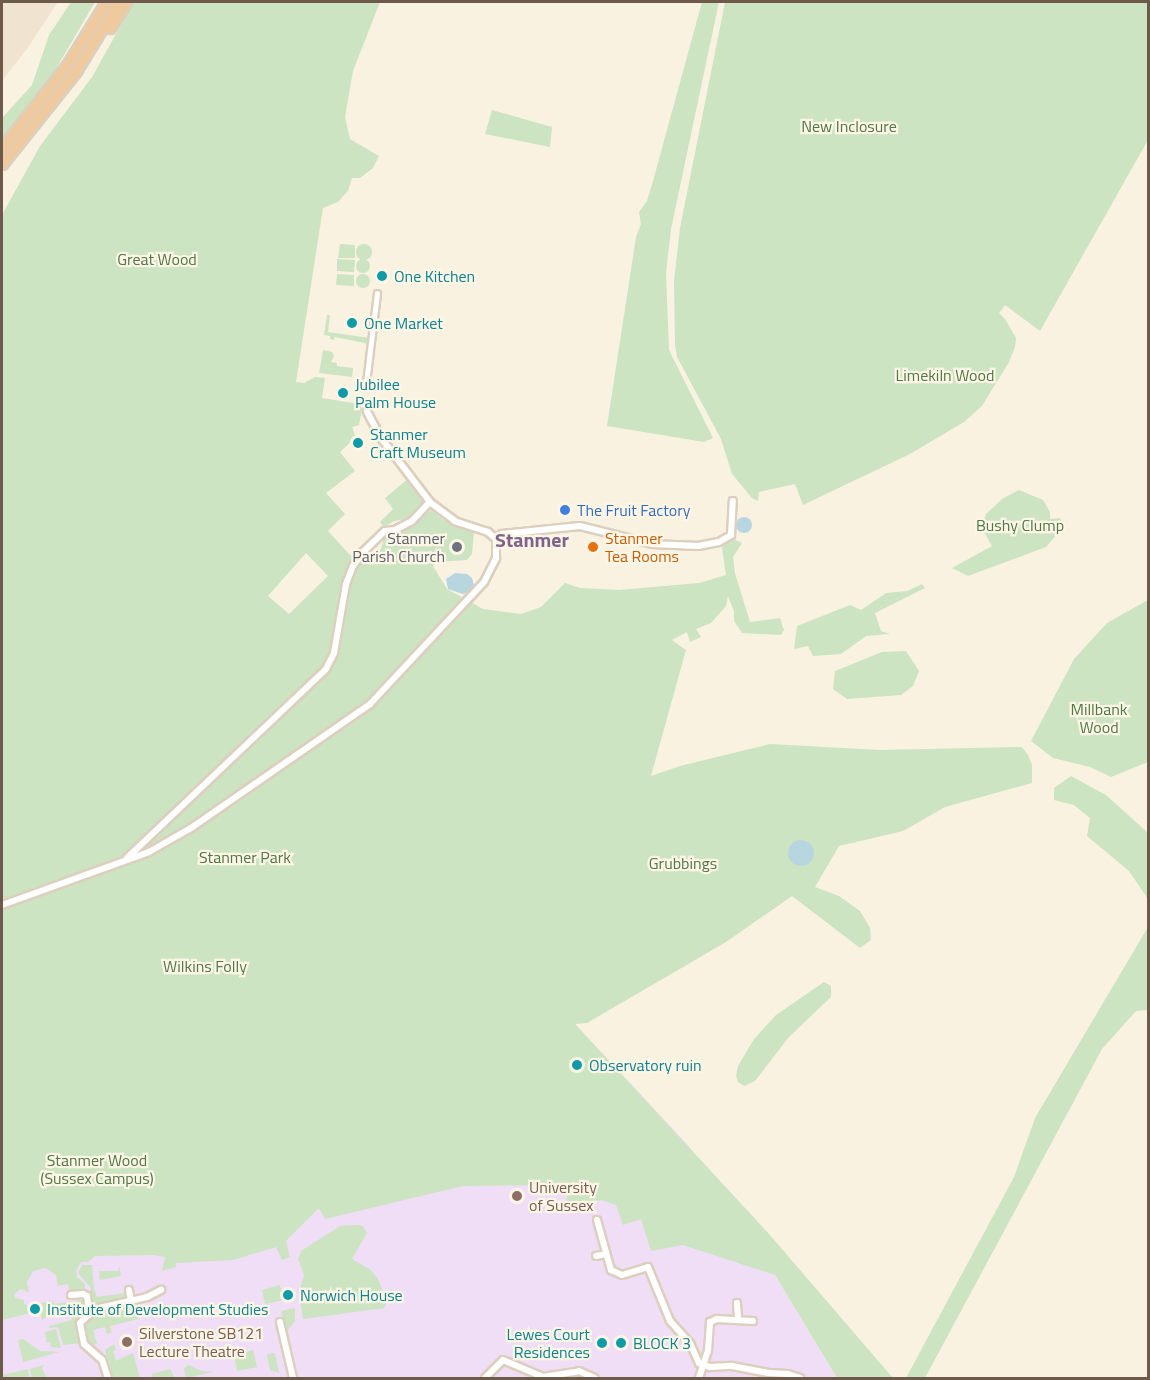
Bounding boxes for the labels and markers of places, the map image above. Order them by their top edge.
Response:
place label: One Kitchen [394,266,475,286]
marker: One Kitchen [375,269,389,283]
place label: One Market [364,313,443,333]
marker: One Market [345,316,359,330]
place label: Jubilee Palm House [355,374,436,412]
marker: Jubilee Palm House [336,386,350,400]
place label: Stanmer Craft Museum [370,424,466,462]
marker: Stanmer Craft Museum [351,436,365,450]
place label: The Fruit Factory [577,500,691,520]
marker: The Fruit Factory [558,503,572,517]
place label: Stanmer Parish Church [352,528,445,566]
place label: Stanmer Tea Rooms [605,528,679,566]
marker: Stanmer Parish Church [450,540,464,554]
marker: Stanmer Tea Rooms [586,540,600,554]
place label: Observatory ruin [589,1055,702,1075]
marker: Observatory ruin [570,1058,584,1072]
place label: University of Sussex [529,1177,597,1215]
marker: University of Sussex [510,1189,524,1203]
place label: Norwich House [300,1285,403,1305]
marker: Norwich House [281,1288,295,1302]
place label: Institute of Development Studies [47,1299,268,1319]
marker: Institute of Development Studies [28,1302,42,1316]
place label: Silverstone SB121 Lecture Theatre [139,1323,263,1361]
place label: Lewes Court Residences [507,1324,590,1362]
place label: BLOCK 3 [633,1333,691,1353]
marker: Silverstone SB121 Lecture Theatre [120,1335,134,1349]
marker: Lewes Court Residences [595,1336,609,1350]
marker: BLOCK 3 [614,1336,628,1350]

